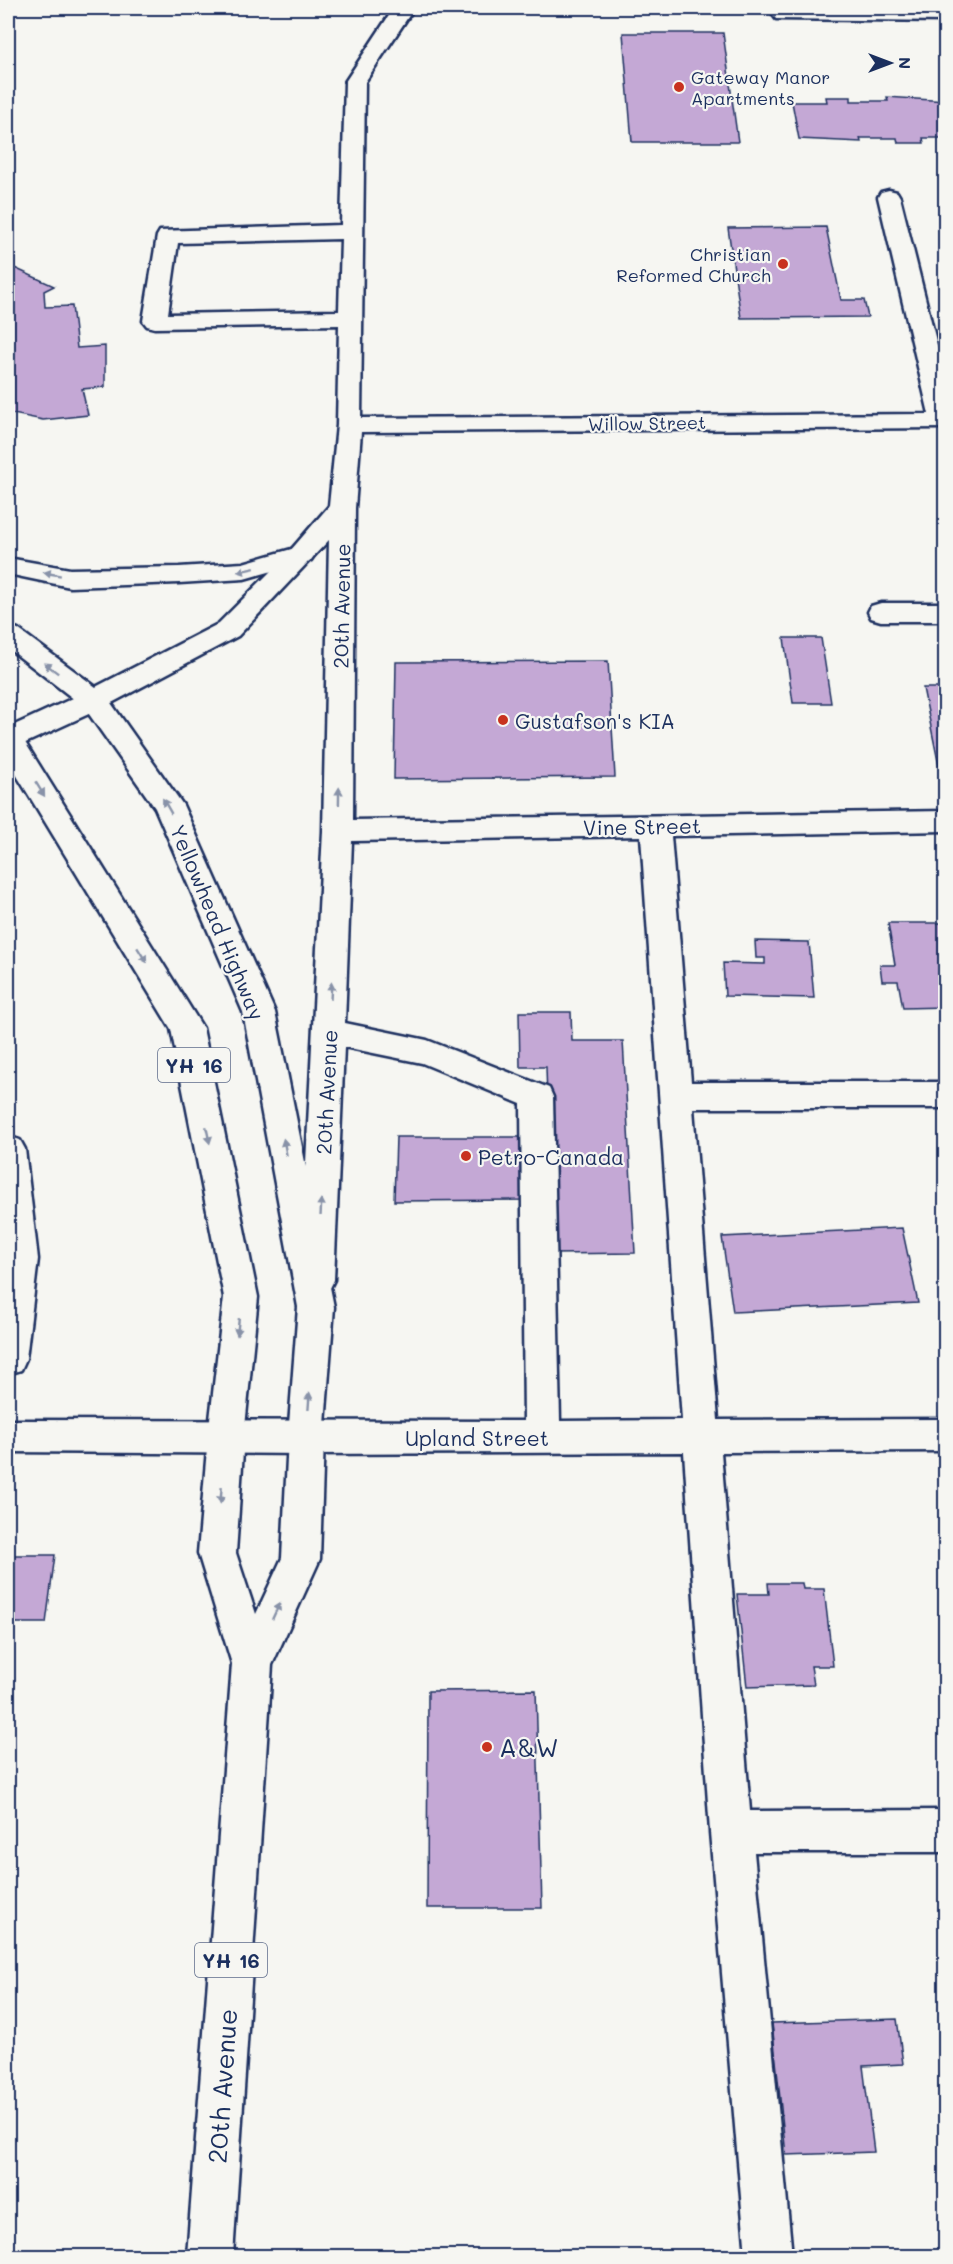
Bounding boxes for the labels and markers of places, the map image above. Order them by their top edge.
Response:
place label: Gateway Manor Apartments [691,65,830,110]
marker: Gateway Manor Apartments [672,80,686,94]
place label: Christian Reformed Church [616,242,771,287]
marker: Christian Reformed Church [776,257,790,271]
place label: Gustafson's KIA [515,707,675,734]
marker: Gustafson's KIA [496,713,510,727]
place label: Petro-Canada [478,1143,624,1170]
marker: Petro-Canada [459,1149,473,1163]
place label: A&W [499,1730,559,1764]
marker: A&W [480,1740,494,1754]

